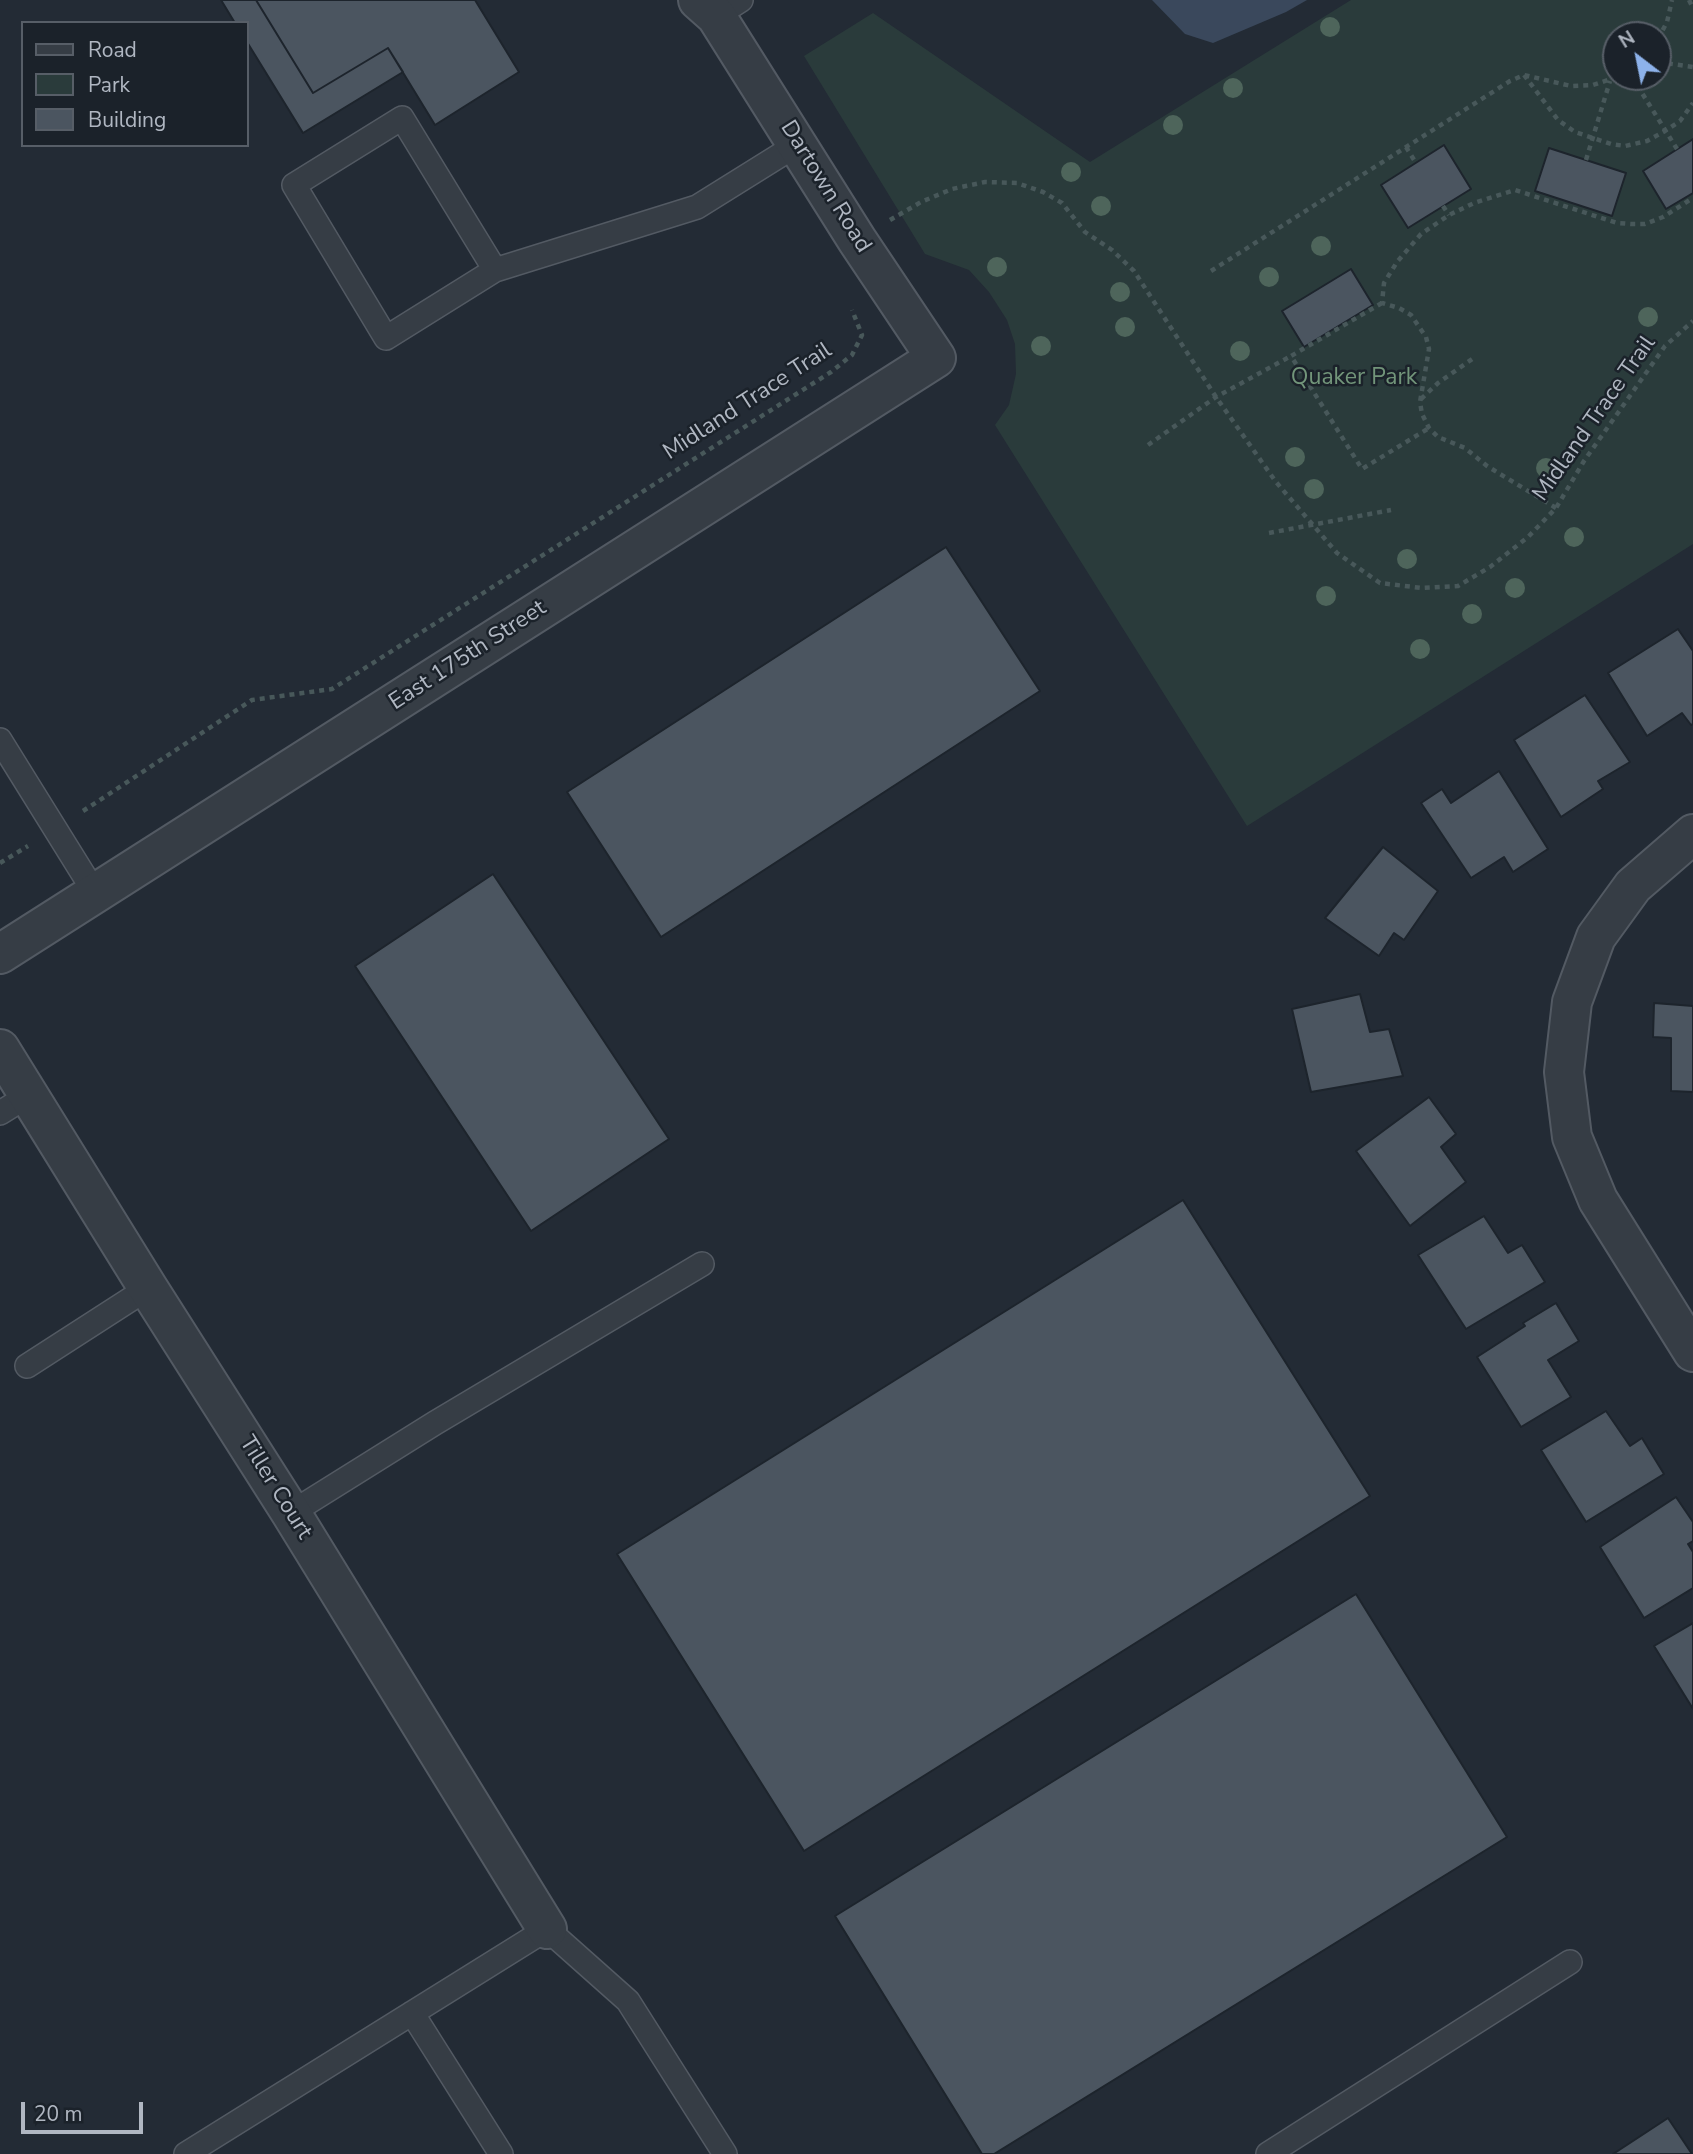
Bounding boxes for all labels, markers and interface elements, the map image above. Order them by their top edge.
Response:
legend [21,21,248,147]
north arrow [1602,21,1672,91]
text: N [1614,25,1640,55]
text: Road [88,36,137,64]
text: Park [88,71,130,99]
text: Building [88,106,166,134]
street label: Dartown Road [773,116,877,258]
street label: Midland Trace Trail [1528,331,1662,507]
street label: Midland Trace Trail [659,337,837,467]
park label: Quaker Park [1291,364,1417,392]
street label: East 175th Street [384,595,552,717]
street label: Tiller Court [232,1431,318,1545]
scale bar [24,2088,147,2132]
text: 20 m [34,2100,83,2128]

